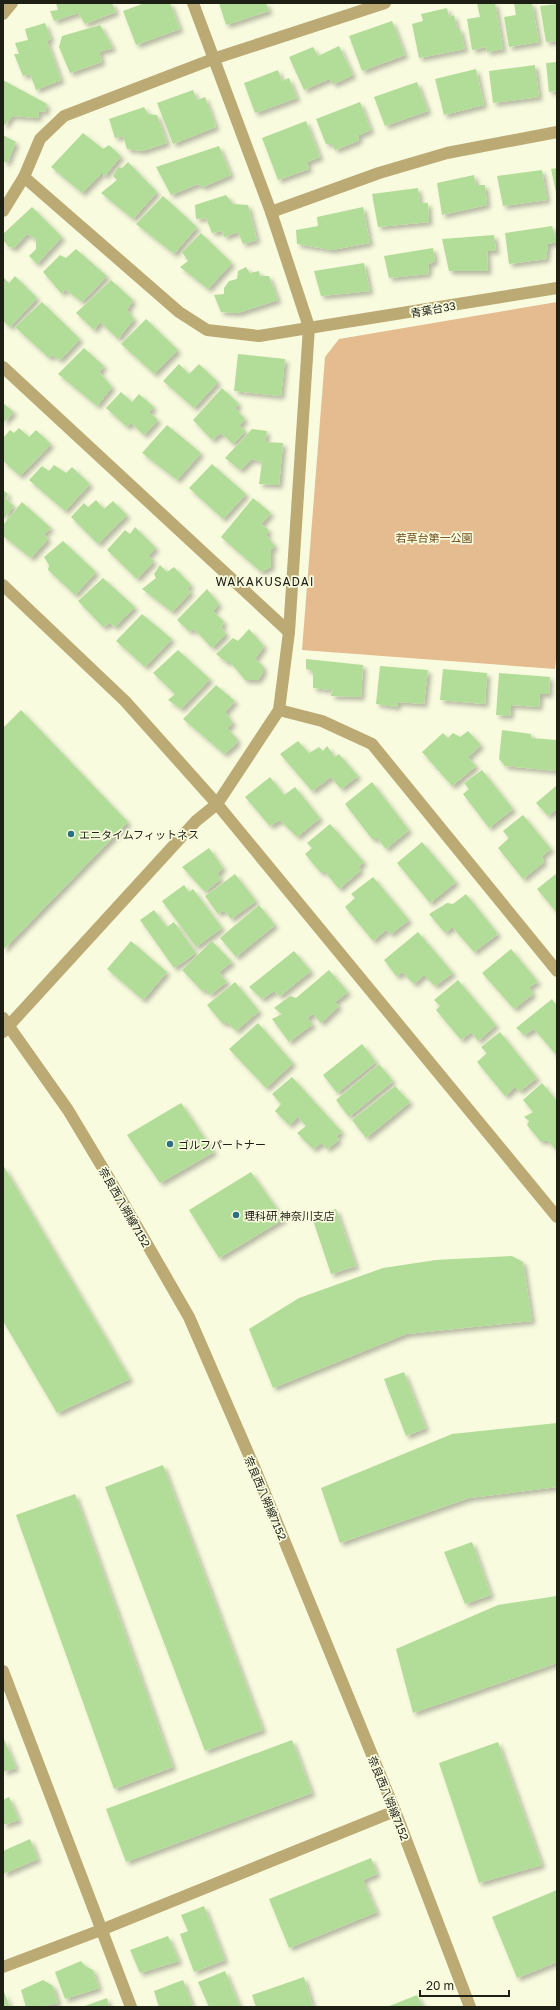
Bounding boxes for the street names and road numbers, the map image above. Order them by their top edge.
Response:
street label: 青葉台33 [409,299,457,319]
street label: 奈良西八朔線7152 [97,1165,153,1249]
street label: 奈良西八朔線7152 [242,1454,290,1542]
street label: 奈良西八朔線7152 [366,1754,412,1842]

